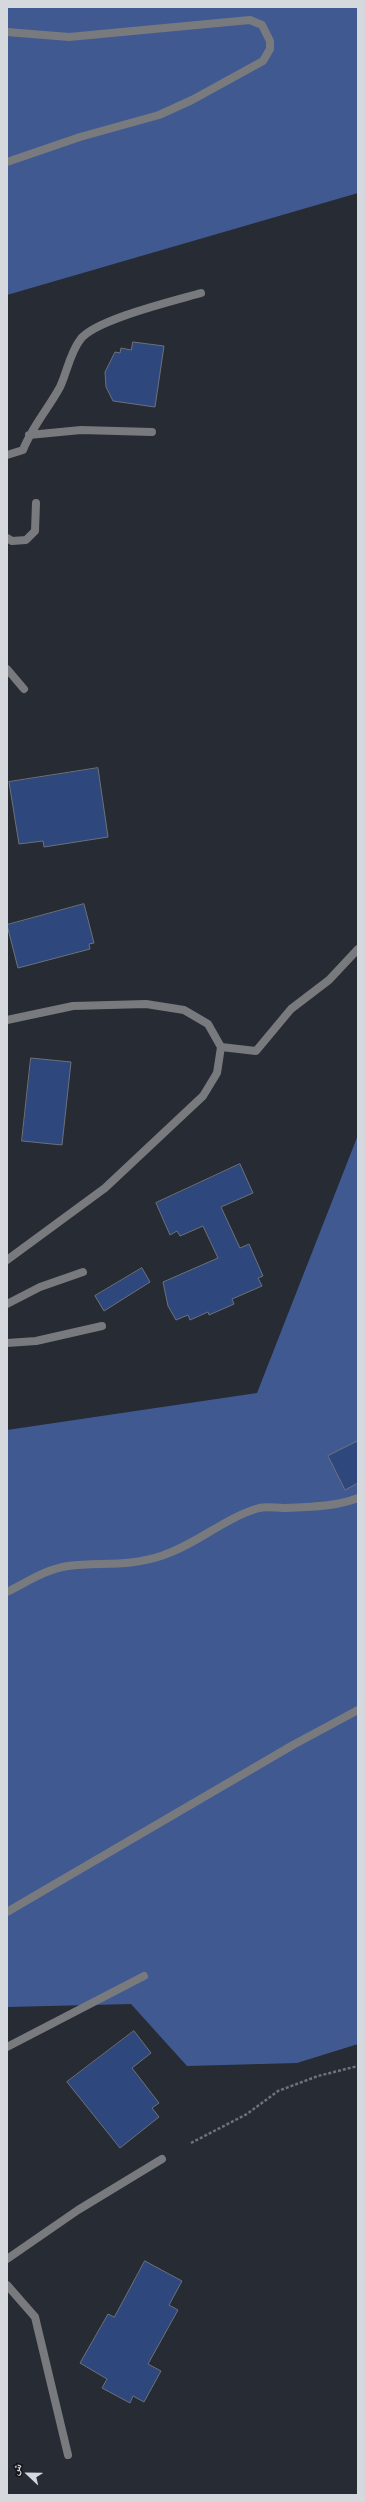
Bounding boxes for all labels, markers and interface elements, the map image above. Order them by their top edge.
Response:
north arrow [8,2454,48,2494]
text: ش [8,2461,25,2477]

